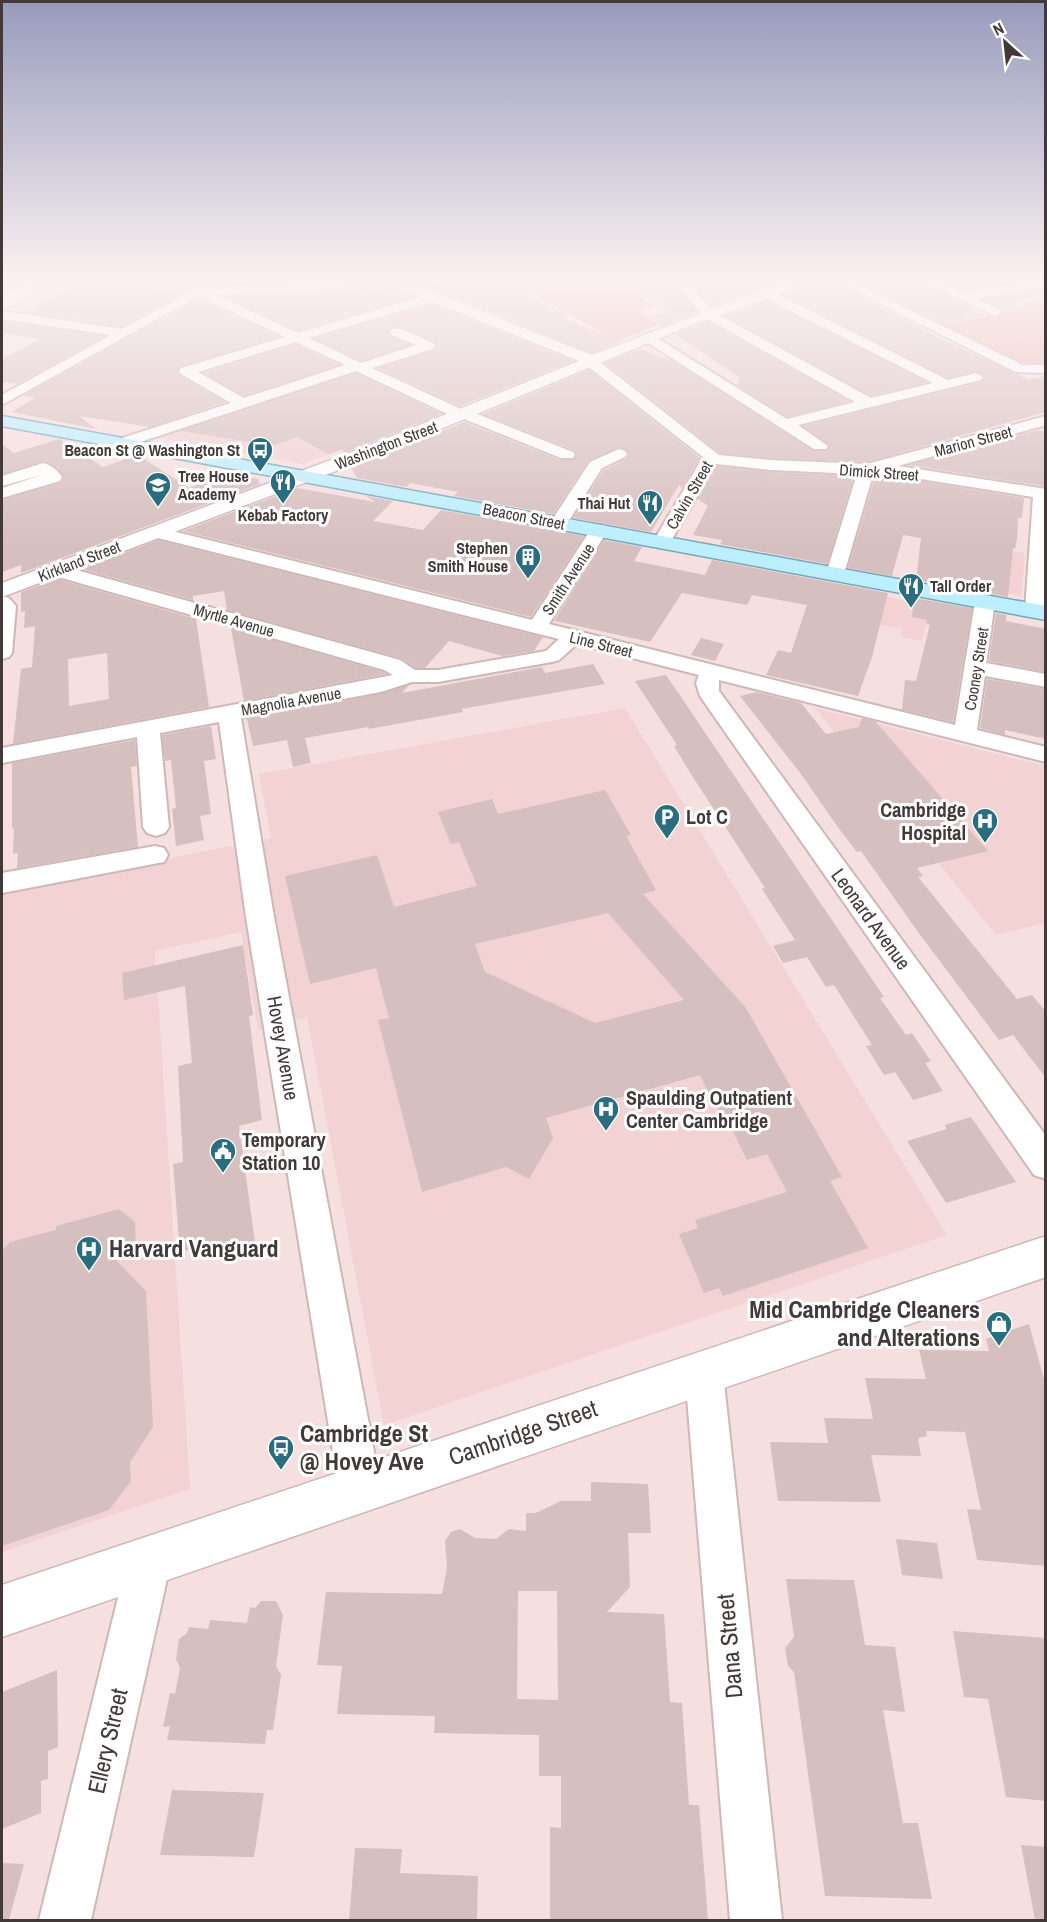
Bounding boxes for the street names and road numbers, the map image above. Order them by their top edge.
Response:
street label: Washington Street [332,415,441,475]
street label: Marion Street [932,420,1015,462]
street label: Calvin Street [661,456,718,533]
street label: Dimick Street [839,458,920,486]
street label: Beacon Street [481,497,567,535]
street label: Kirkland Street [35,535,124,587]
street label: Smith Avenue [537,539,599,619]
street label: Myrtle Avenue [191,598,277,642]
street label: Line Street [567,626,635,663]
street label: Cooney Street [959,626,993,712]
street label: Magnolia Avenue [239,681,343,721]
street label: Leonard Avenue [825,863,917,975]
street label: Hovey Avenue [261,994,306,1102]
street label: Cambridge Street [444,1391,602,1472]
street label: Dana Street [708,1592,750,1700]
street label: Ellery Street [79,1684,135,1797]

